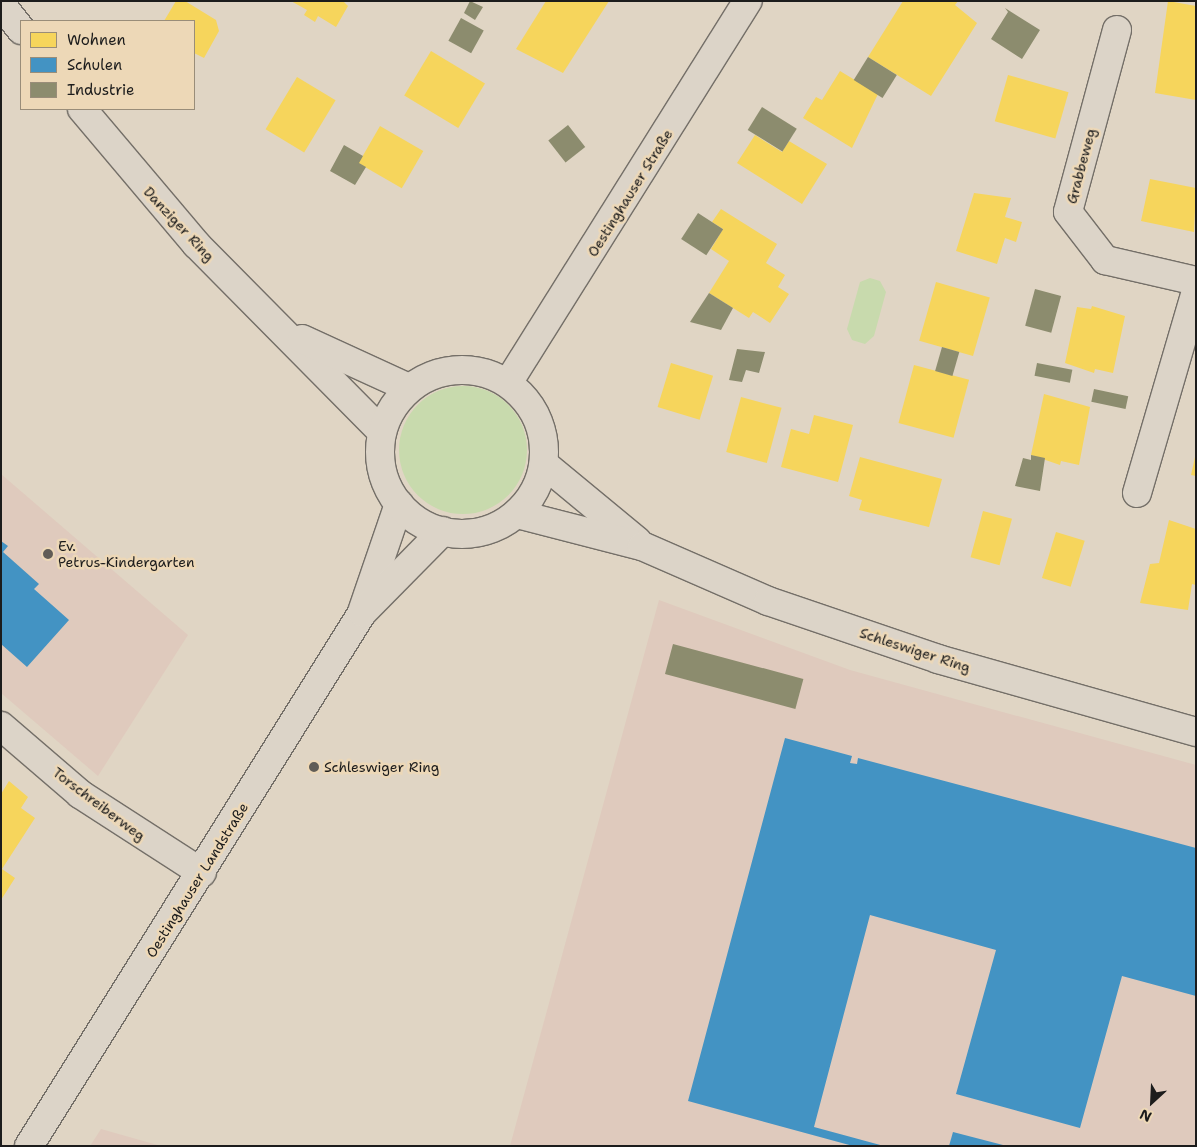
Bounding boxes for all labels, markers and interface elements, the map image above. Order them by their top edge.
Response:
legend [20,20,195,110]
text: Wohnen [67,30,126,50]
text: Schulen [67,55,122,75]
text: Industrie [67,80,134,100]
street label: Oestinghauser Straße [584,126,676,260]
street label: Grabbeweg [1063,126,1099,206]
street label: Danziger Ring [140,183,218,265]
place label: Ev. Petrus-Kindergarten [58,538,195,570]
marker: Ev. Petrus-Kindergarten [42,548,54,560]
street label: Schleswiger Ring [858,624,972,676]
place label: Schleswiger Ring [324,759,439,775]
marker: Schleswiger Ring [308,761,320,773]
street label: Torschreiberweg [49,764,149,844]
street label: Oestinghauser Landstraße [142,799,252,961]
north arrow [1127,1077,1177,1127]
text: N [1137,1105,1154,1126]

